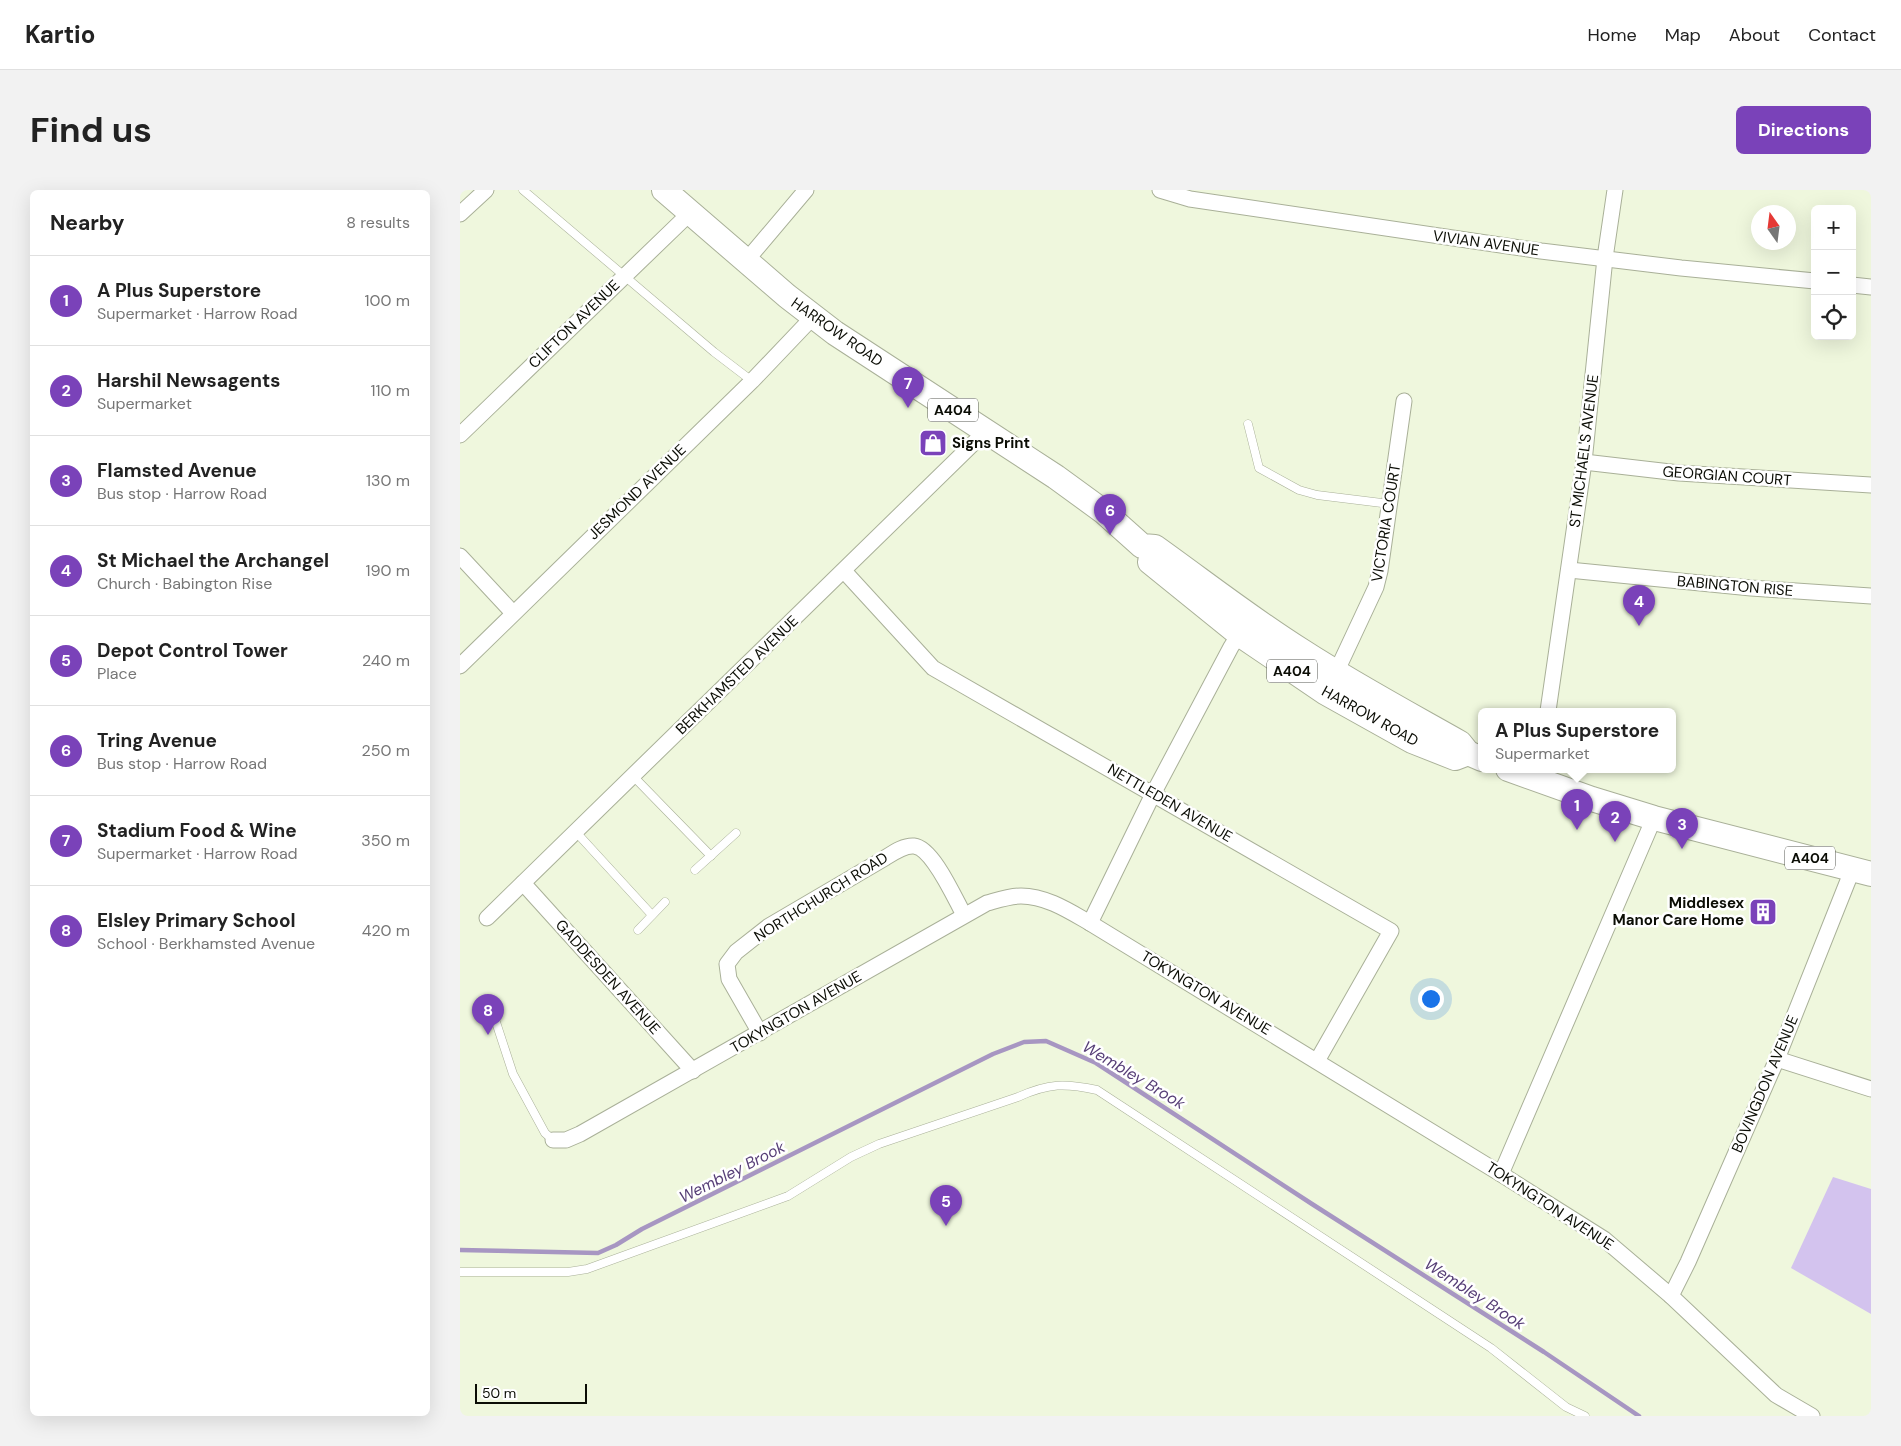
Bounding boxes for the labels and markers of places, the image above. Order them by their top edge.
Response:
pin: 7 [892,367,924,408]
shop icon: Signs Print [918,428,948,458]
place label: Signs Print [952,433,1030,453]
pin: 6 [1094,494,1126,535]
pin: 4 [1623,585,1655,626]
pin: 1 [1561,789,1593,830]
pin: 2 [1599,801,1631,842]
pin: 3 [1666,808,1698,849]
place label: Middlesex Manor Care Home [1612,893,1744,930]
building icon: Middlesex Manor Care Home [1748,897,1778,927]
pin: 8 [472,994,504,1035]
pin: 5 [930,1185,962,1226]

